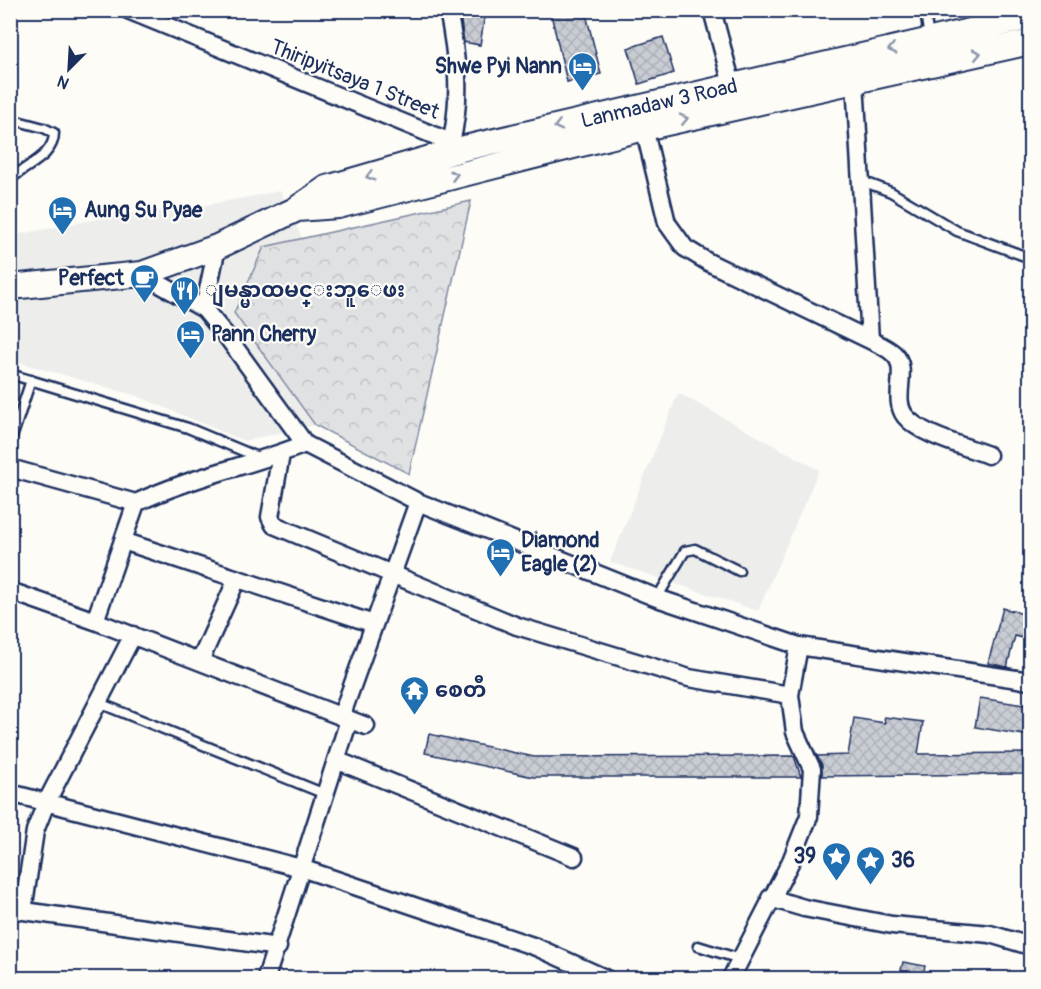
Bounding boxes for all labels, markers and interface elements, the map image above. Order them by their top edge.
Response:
street label: Thiripyitsaya 1 Street [266,33,444,126]
north arrow [39,39,99,99]
one-way arrow [887,41,897,54]
one-way arrow [972,48,982,61]
hotel icon: Shwe Pyi Nann [567,50,599,92]
place label: Shwe Pyi Nann [435,53,562,80]
text: N [54,70,72,93]
street label: Lanmadaw 3 Road [578,72,740,135]
one-way arrow [679,113,689,126]
one-way arrow [554,118,564,131]
one-way arrow [365,169,376,181]
one-way arrow [448,170,459,182]
hotel icon: Aung Su Pyae [47,194,79,236]
place label: Aung Su Pyae [84,197,203,224]
cafe icon: Perfect [129,262,161,304]
place label: Perfect [58,265,125,292]
restaurant icon: ျမန္မာထမင္းဘူေဖး [168,274,200,316]
place label: ျမန္မာထမင္းဘူေဖး [205,277,405,308]
hotel icon: Pann Cherry [174,318,206,360]
place label: Pann Cherry [211,321,316,348]
place label: Diamond Eagle (2) [521,527,600,578]
hotel icon: Diamond Eagle (2) [484,536,516,578]
temple icon: စေတီ [398,674,430,716]
place label: စေတီ [435,675,486,704]
place icon: 39 [821,840,853,882]
place label: 39 [793,843,816,870]
place icon: 36 [854,844,886,886]
place label: 36 [891,847,915,874]

